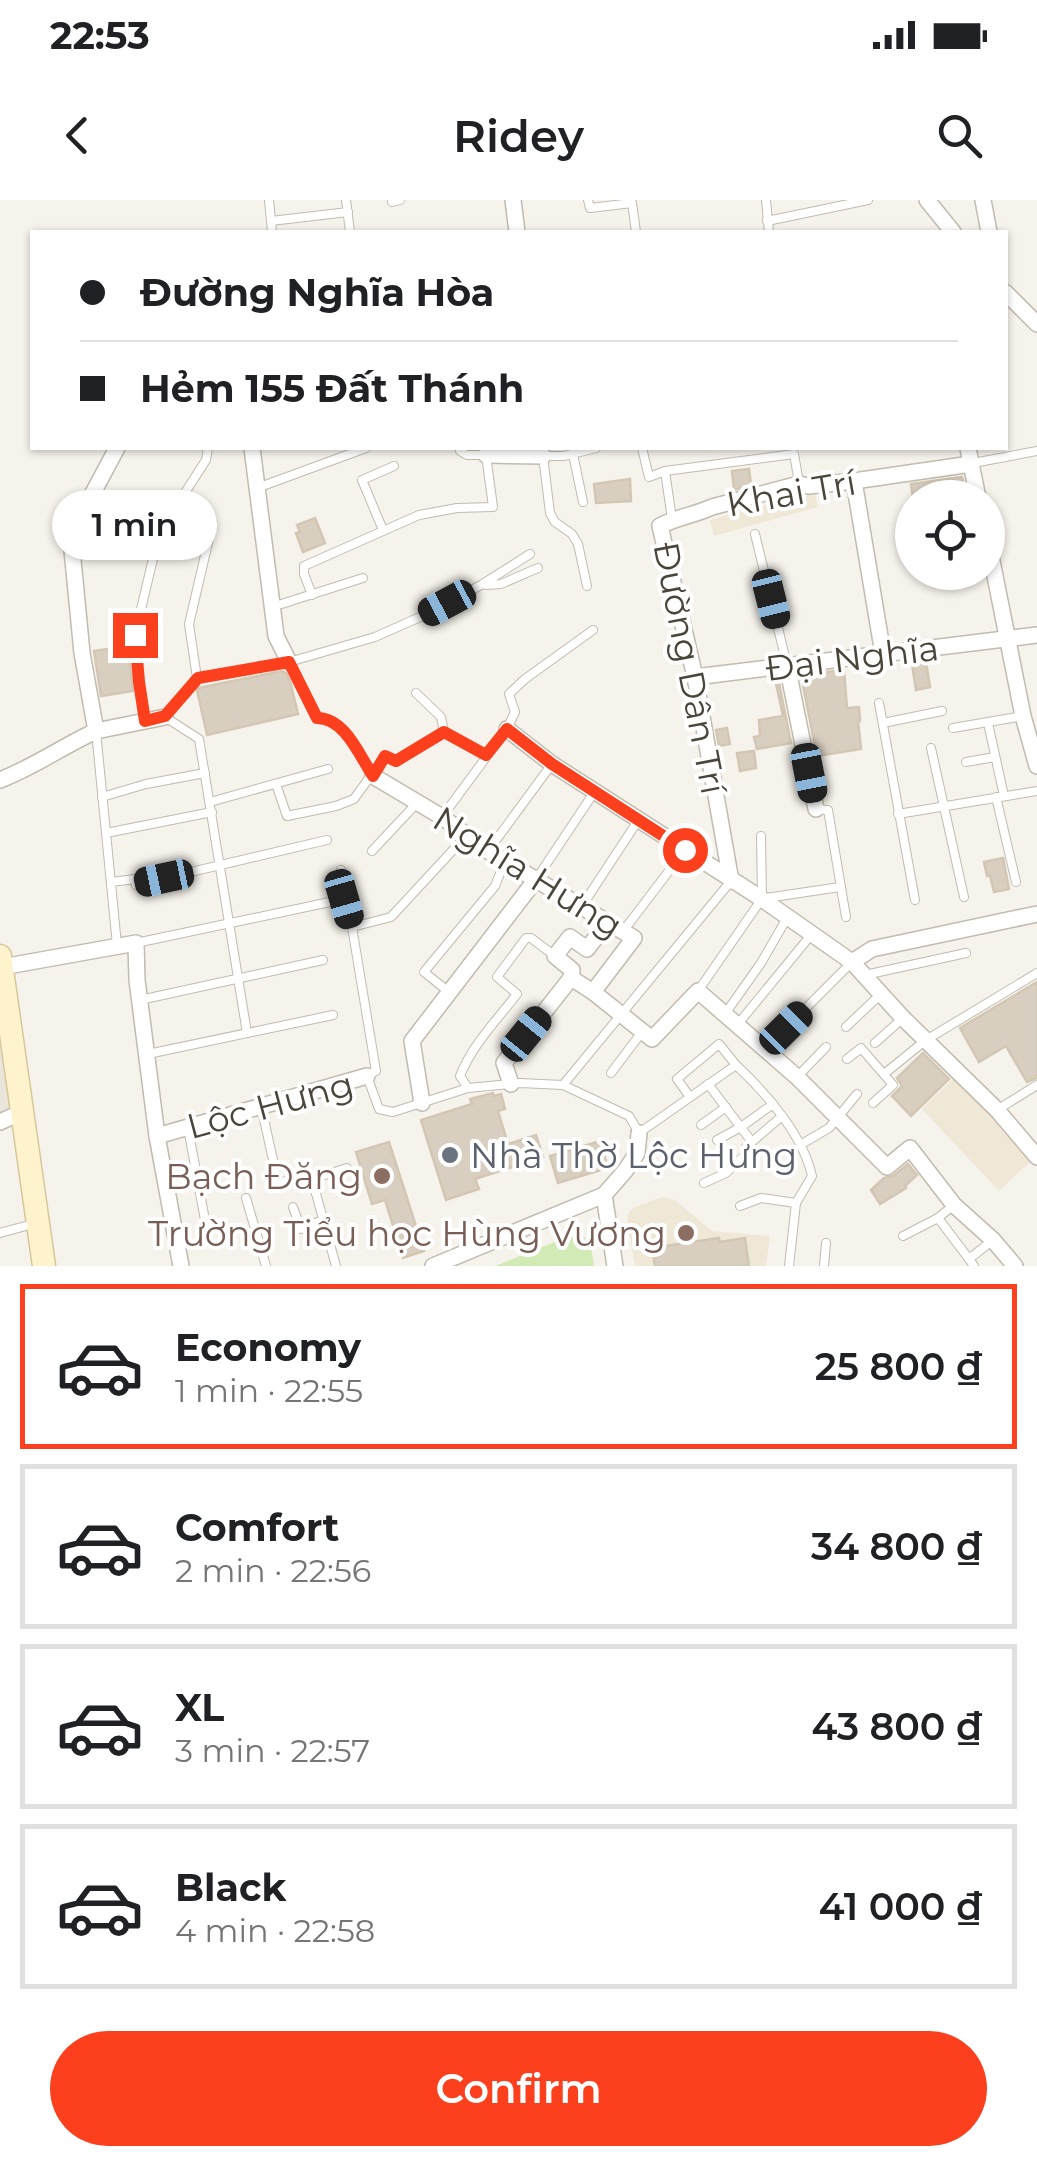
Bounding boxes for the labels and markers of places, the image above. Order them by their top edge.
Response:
place label: Nhà Thờ Lộc Hưng [470,1134,797,1177]
marker: Nhà Thờ Lộc Hưng [439,1144,461,1166]
place label: Bạch Đăng [165,1155,362,1198]
marker: Bạch Đăng [371,1165,393,1187]
place label: Trường Tiểu học Hùng Vương [148,1212,666,1255]
marker: Trường Tiểu học Hùng Vương [675,1222,697,1244]

